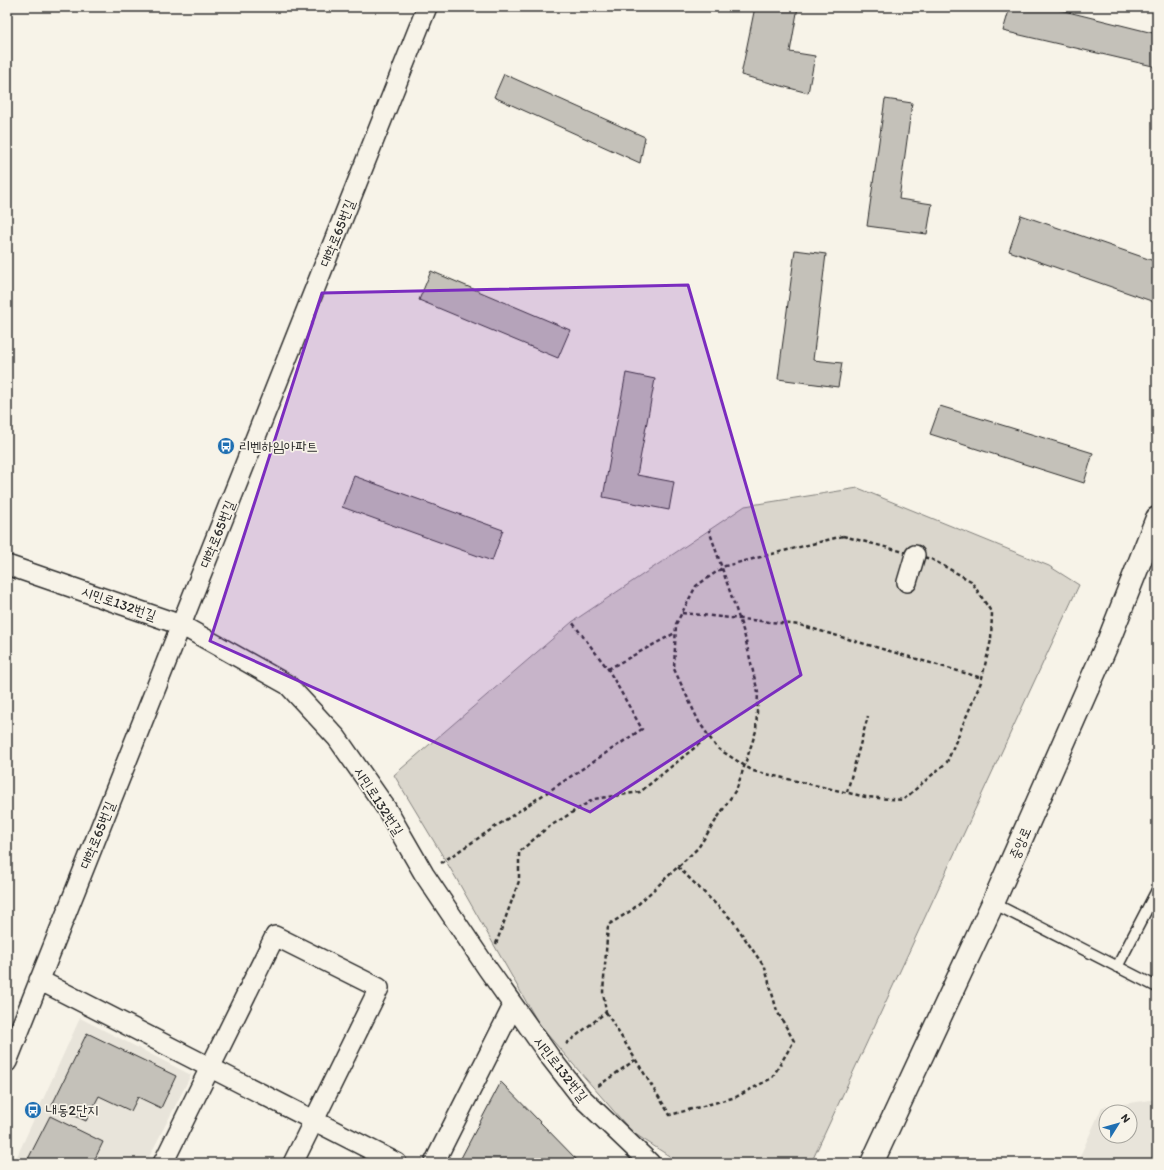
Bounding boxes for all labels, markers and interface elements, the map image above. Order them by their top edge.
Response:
street label: 대학로65번길 [316,196,359,269]
bus stop icon: 리벤하임아파트 [216,436,236,456]
place label: 리벤하임아파트 [239,438,318,455]
street label: 대학로65번길 [196,497,239,570]
street label: 시민로132번길 [79,583,159,624]
street label: 시민로132번길 [350,764,407,839]
street label: 대학로65번길 [76,798,119,871]
street label: 중앙로 [1006,824,1035,862]
street label: 시민로132번길 [530,1033,592,1106]
bus stop icon: 내동2단지 [23,1100,43,1120]
place label: 내동2단지 [46,1102,98,1119]
north arrow [1098,1104,1138,1144]
text: N [1118,1111,1133,1125]

